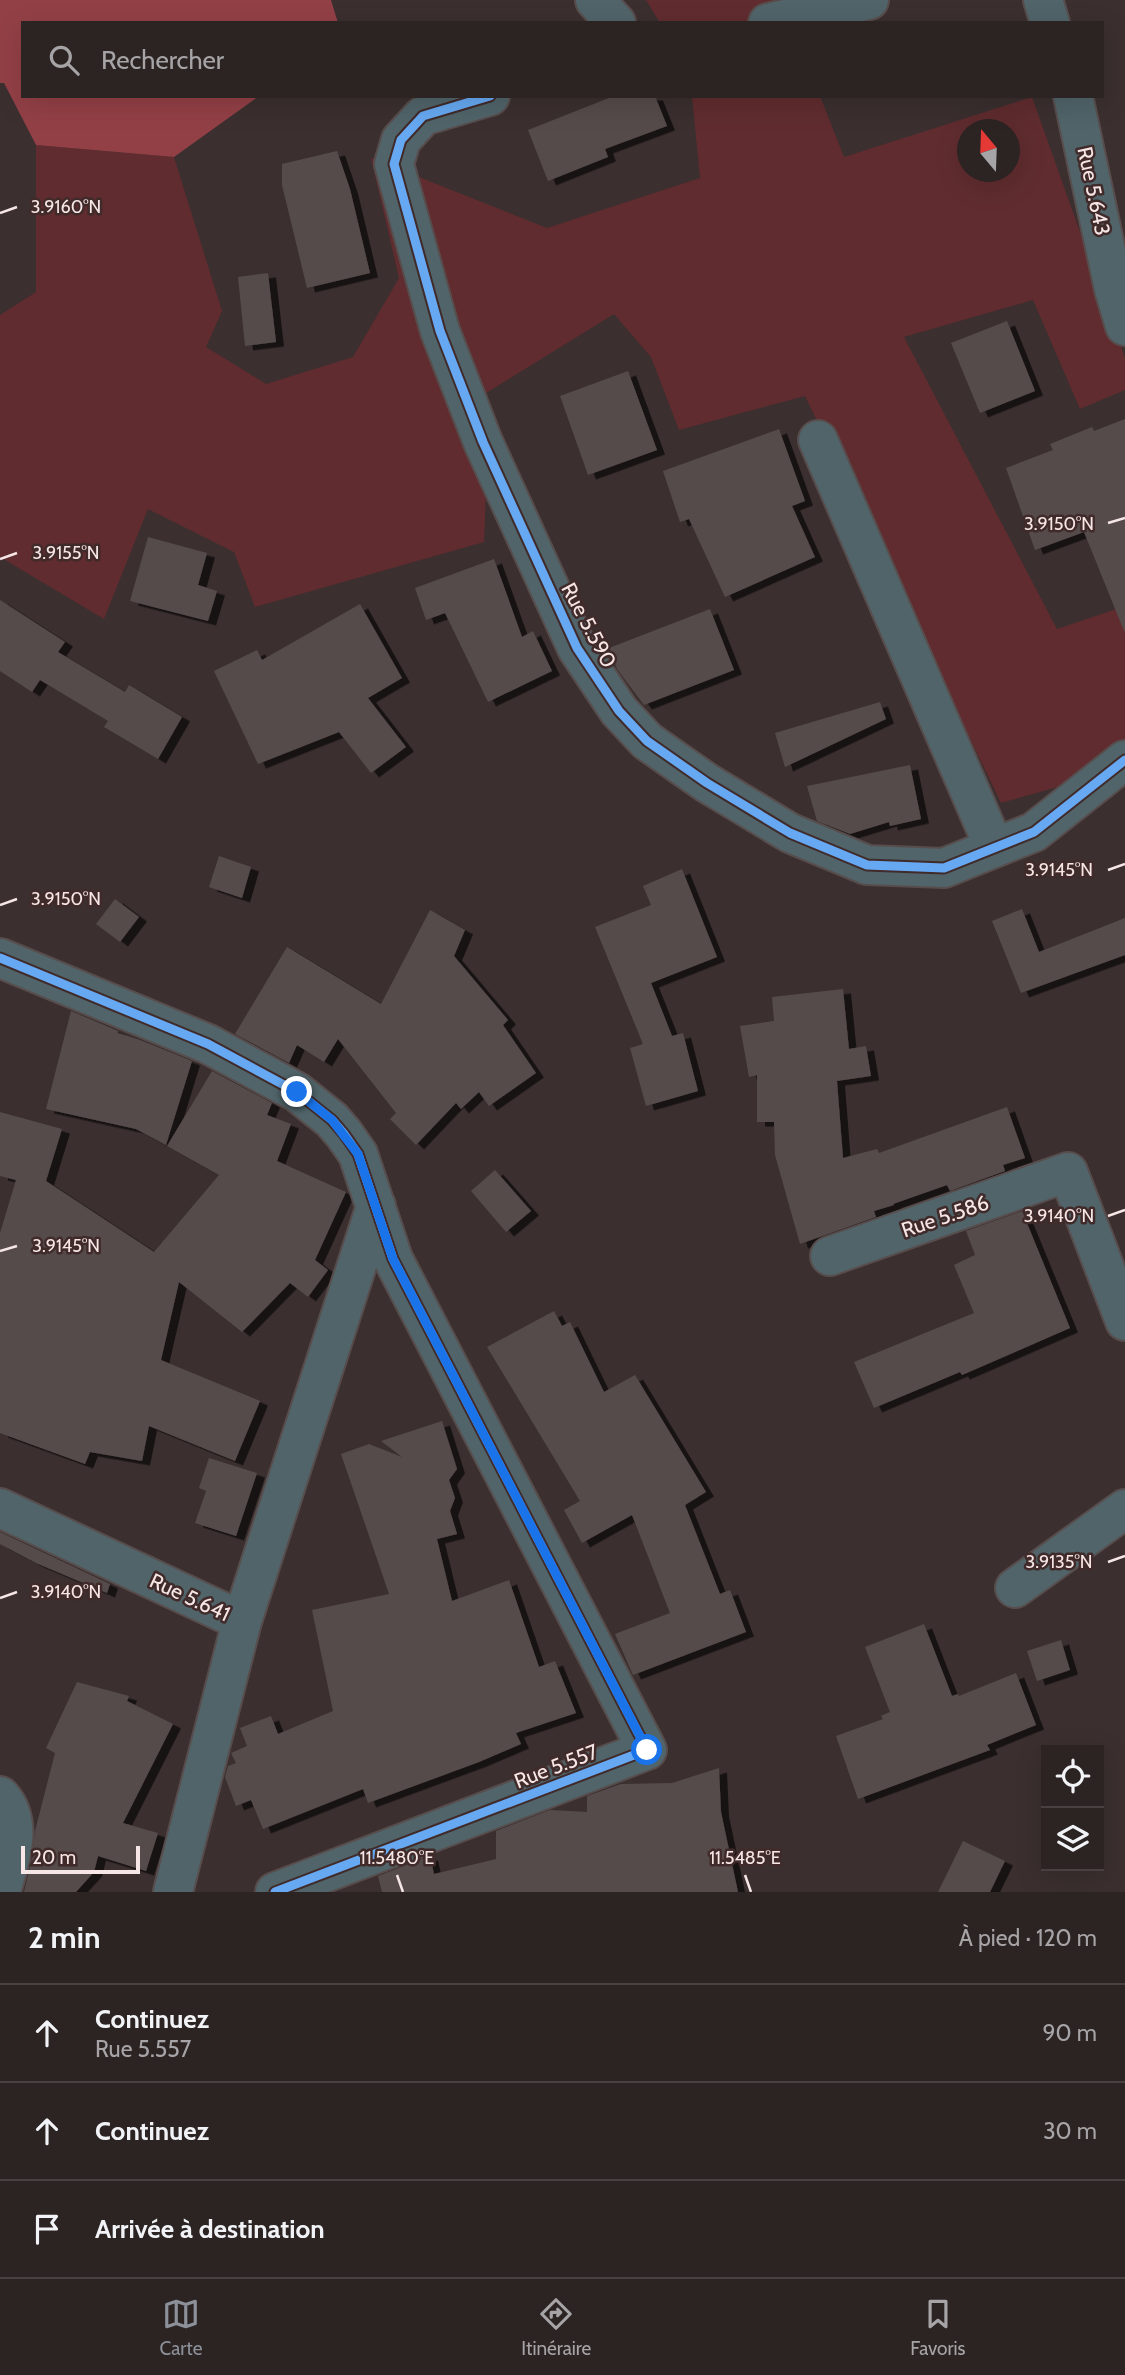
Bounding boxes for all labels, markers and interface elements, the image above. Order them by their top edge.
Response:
search box [21,21,1104,98]
icon: search [45,41,83,79]
text: Rechercher [101,44,224,76]
north arrow [957,119,1020,182]
street label: Rue 5.643 [1072,144,1116,238]
text: 3.9160°N [31,196,101,218]
text: 3.9150°N [1024,513,1094,535]
text: 3.9155°N [33,542,99,564]
street label: Rue 5.590 [556,578,622,672]
text: 3.9145°N [1025,859,1093,881]
text: 3.9150°N [31,888,101,910]
route end [281,1076,312,1107]
street label: Rue 5.586 [898,1189,992,1243]
text: 3.9140°N [1024,1205,1094,1227]
text: 3.9145°N [32,1235,100,1257]
text: 3.9135°N [1026,1551,1092,1573]
street label: Rue 5.641 [146,1568,234,1626]
text: 3.9140°N [31,1581,101,1603]
route start [631,1734,662,1765]
street label: Rue 5.557 [510,1738,602,1793]
map controls [1041,1745,1104,1871]
button: locate [1041,1745,1104,1808]
button: layers [1041,1808,1104,1871]
scale bar [21,1843,140,1875]
text: 20 m [32,1846,76,1869]
text: 11.5480°E [360,1847,434,1869]
text: 11.5485°E [709,1847,781,1869]
text: 2 min [28,1919,100,1956]
text: À pied · 120 m [959,1924,1097,1952]
text: Continuez [95,2003,209,2035]
icon: ahead [28,2014,66,2052]
text: 90 m [1043,2019,1097,2047]
text: Rue 5.557 [95,2035,191,2063]
icon: ahead [28,2112,66,2150]
text: Continuez [95,2115,209,2147]
text: 30 m [1043,2117,1097,2145]
icon: arrive [28,2210,66,2248]
text: Arrivée à destination [95,2213,325,2245]
tab: Carte [159,2295,202,2360]
tab: Itinéraire [521,2295,591,2360]
tab: Favoris [910,2295,965,2360]

